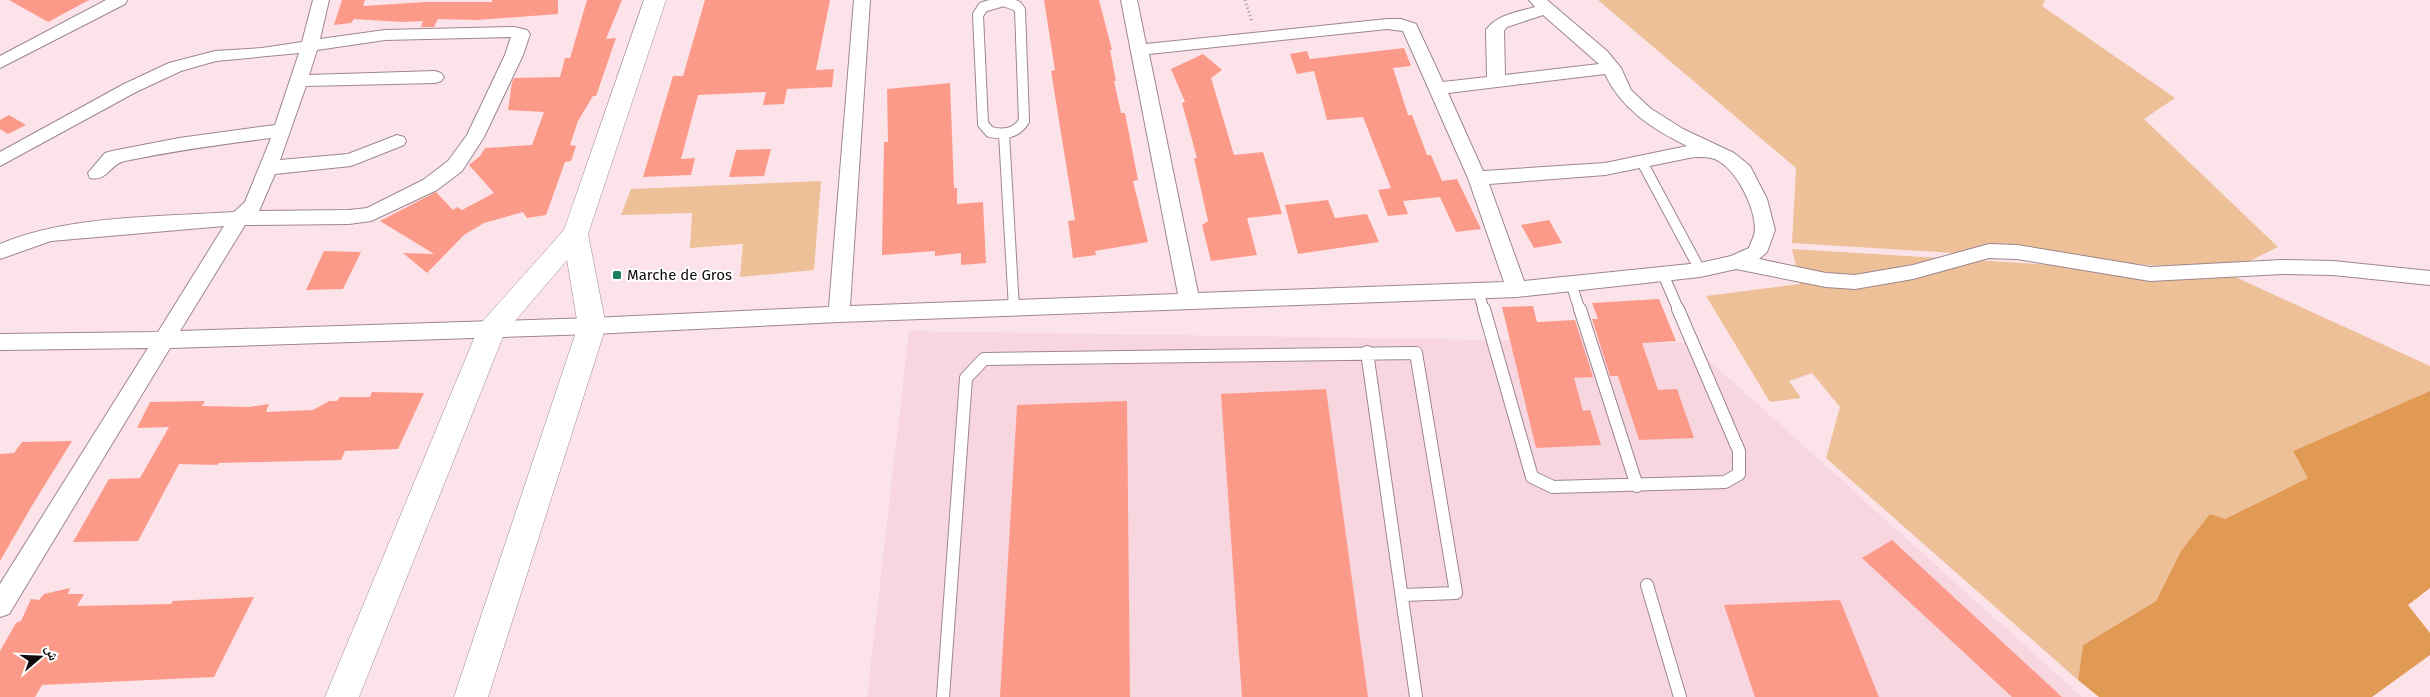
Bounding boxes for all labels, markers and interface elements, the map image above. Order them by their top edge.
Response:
place label: Marche de Gros [627,266,732,284]
marker: Marche de Gros [611,269,623,281]
north arrow [15,632,65,682]
text: ش [41,643,62,663]

